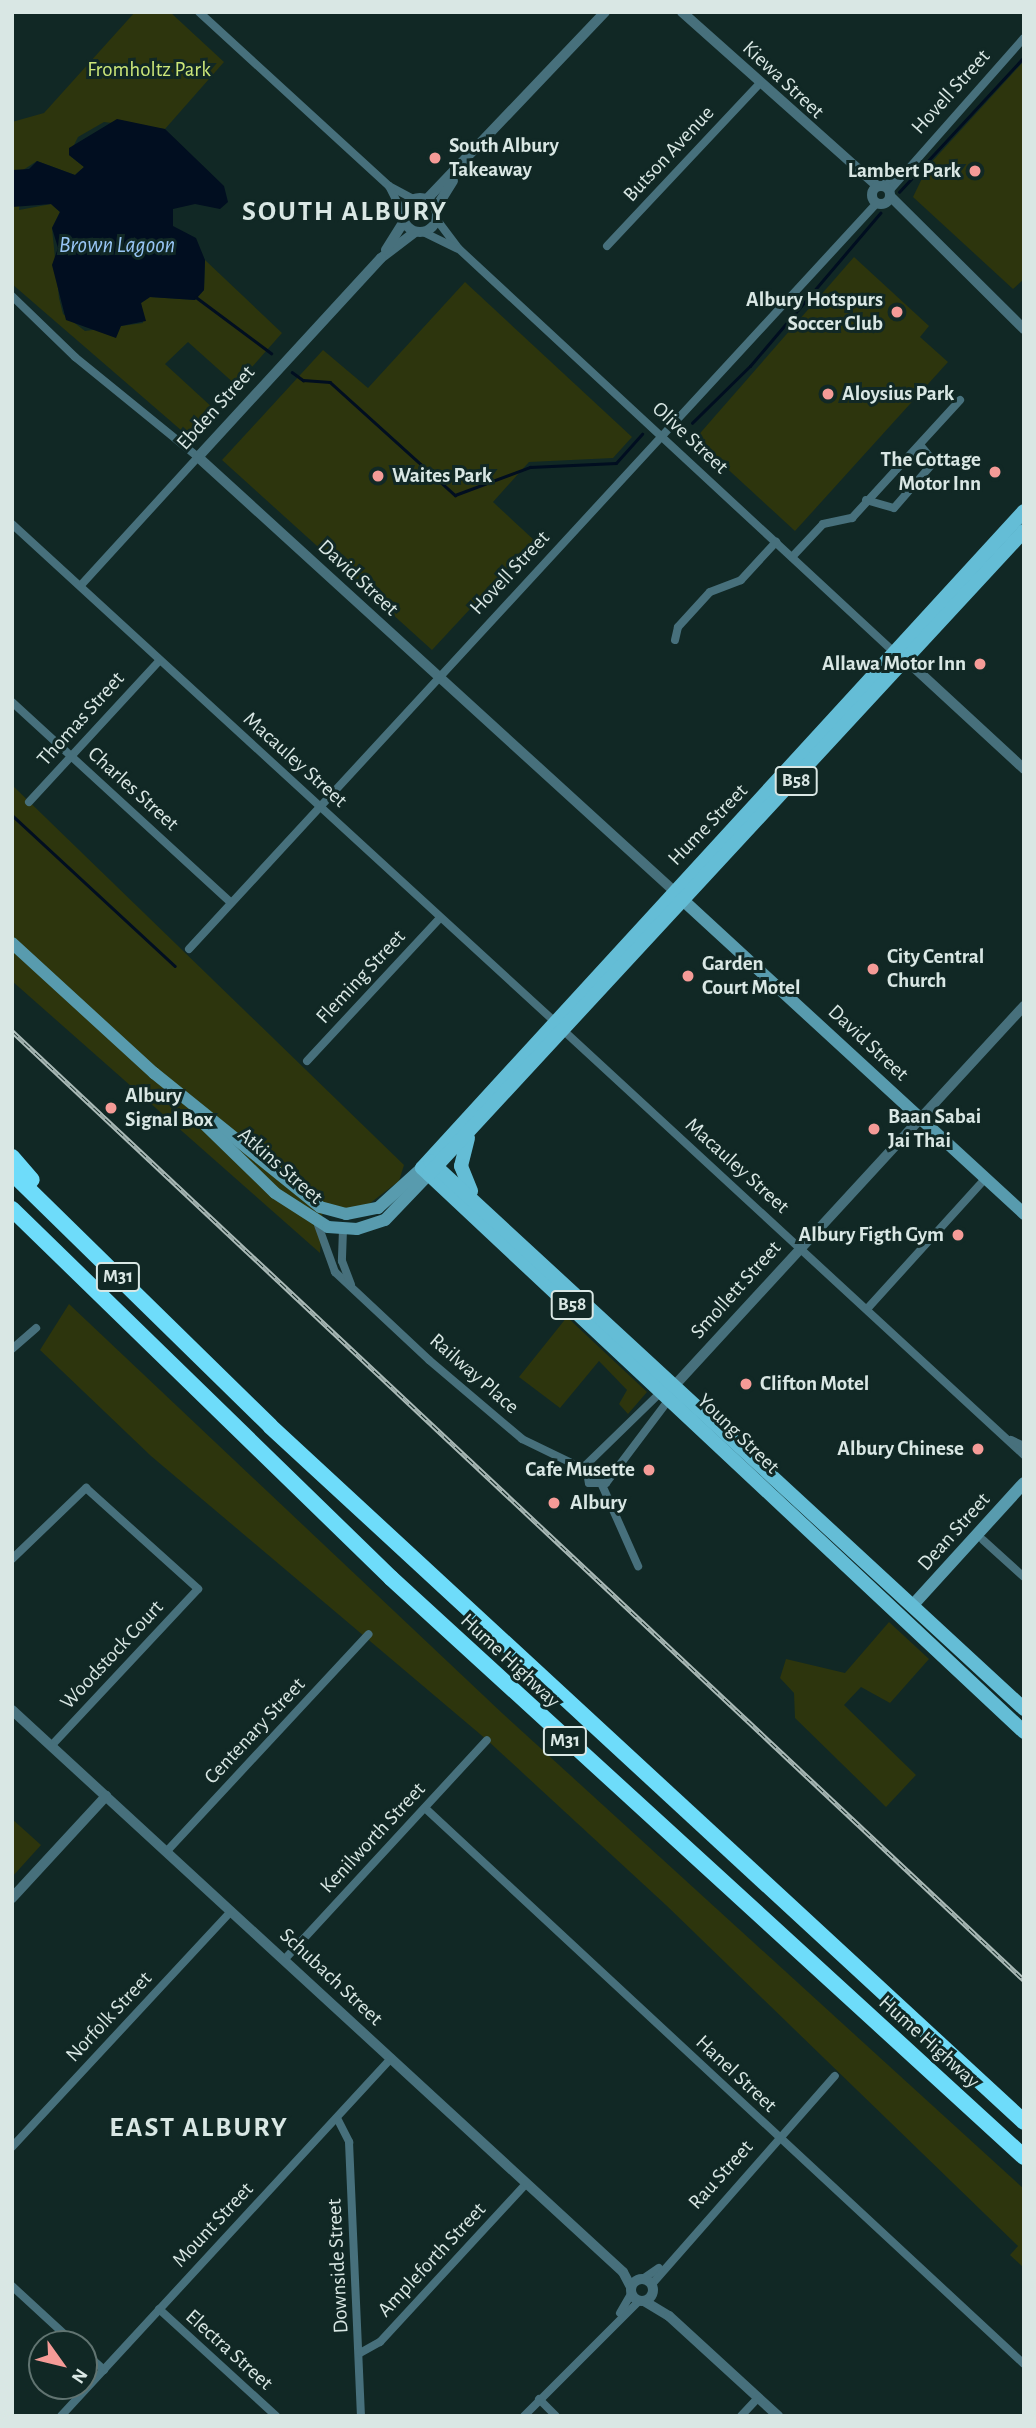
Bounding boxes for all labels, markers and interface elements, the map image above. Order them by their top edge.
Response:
street label: Kiewa Street [737,36,829,124]
street label: Hovell Street [906,44,996,140]
park label: Fromholtz Park [87,57,211,83]
street label: Butson Avenue [618,101,720,207]
place label: South Albury Takeaway [449,133,559,183]
marker: South Albury Takeaway [427,150,443,166]
place label: Lambert Park [848,158,961,184]
marker: Lambert Park [967,163,983,179]
district label: SOUTH ALBURY [244,195,446,229]
water label: Brown Lagoon [59,232,175,260]
place label: Albury Hotspurs Soccer Club [746,287,883,337]
marker: Albury Hotspurs Soccer Club [889,304,905,320]
street label: Ebden Street [171,360,261,456]
place label: Aloysius Park [842,381,954,407]
marker: Aloysius Park [820,386,836,402]
street label: Olive Street [647,396,733,480]
place label: The Cottage Motor Inn [881,447,981,497]
place label: Waites Park [392,463,492,489]
marker: The Cottage Motor Inn [987,464,1003,480]
marker: Waites Park [370,468,386,484]
street label: Hovell Street [465,526,555,620]
street label: David Street [313,534,403,622]
place label: Allawa Motor Inn [822,651,966,677]
marker: Allawa Motor Inn [972,656,988,672]
street label: Thomas Street [32,667,130,771]
street label: Macauley Street [238,707,352,813]
street label: Charles Street [82,742,184,836]
road number: B58 [773,766,819,796]
street label: Hume Street [663,779,753,871]
street label: Fleming Street [311,925,411,1029]
place label: City Central Church [887,944,984,994]
place label: Garden Court Motel [702,951,800,1001]
marker: City Central Church [865,961,881,977]
marker: Garden Court Motel [680,968,696,984]
street label: David Street [823,999,913,1087]
place label: Albury Signal Box [125,1083,213,1133]
marker: Albury Signal Box [103,1100,119,1116]
place label: Baan Sabai Jai Thai [888,1104,981,1154]
street label: Macauley Street [680,1113,794,1219]
marker: Baan Sabai Jai Thai [866,1121,882,1137]
street label: Atkins Street [232,1122,328,1210]
place label: Albury Figth Gym [798,1222,944,1248]
marker: Albury Figth Gym [950,1227,966,1243]
street label: Smollett Street [685,1236,787,1344]
road number: M31 [95,1261,141,1292]
road number: B58 [549,1289,595,1320]
street label: Railway Place [424,1328,524,1420]
place label: Clifton Motel [760,1371,869,1397]
marker: Clifton Motel [738,1376,754,1392]
street label: Young Street [692,1389,784,1479]
place label: Albury Chinese [837,1436,964,1462]
marker: Albury Chinese [970,1441,986,1457]
place label: Cafe Musette [525,1457,635,1483]
marker: Cafe Musette [641,1462,657,1478]
street label: Dean Street [912,1488,996,1576]
place label: Albury [570,1490,627,1516]
marker: Albury [544,1493,564,1513]
street label: Woodstock Court [55,1595,169,1715]
street label: Hume Highway [455,1608,565,1714]
street label: Centenary Street [199,1673,311,1789]
road number: M31 [542,1726,588,1756]
street label: Kenilworth Street [315,1777,431,1899]
street label: Schubach Street [274,1923,388,2031]
street label: Norfolk Street [61,1966,157,2068]
street label: Hume Highway [873,1990,985,2094]
street label: Hanel Street [690,2030,782,2118]
district label: EAST ALBURY [111,2111,287,2145]
street label: Rau Street [683,2135,759,2215]
street label: Mount Street [167,2177,259,2273]
street label: Ampleforth Street [372,2197,492,2323]
street label: Downside Street [322,2198,354,2334]
street label: Electra Street [180,2304,278,2396]
north arrow [28,2330,98,2400]
text: N [68,2365,91,2387]

